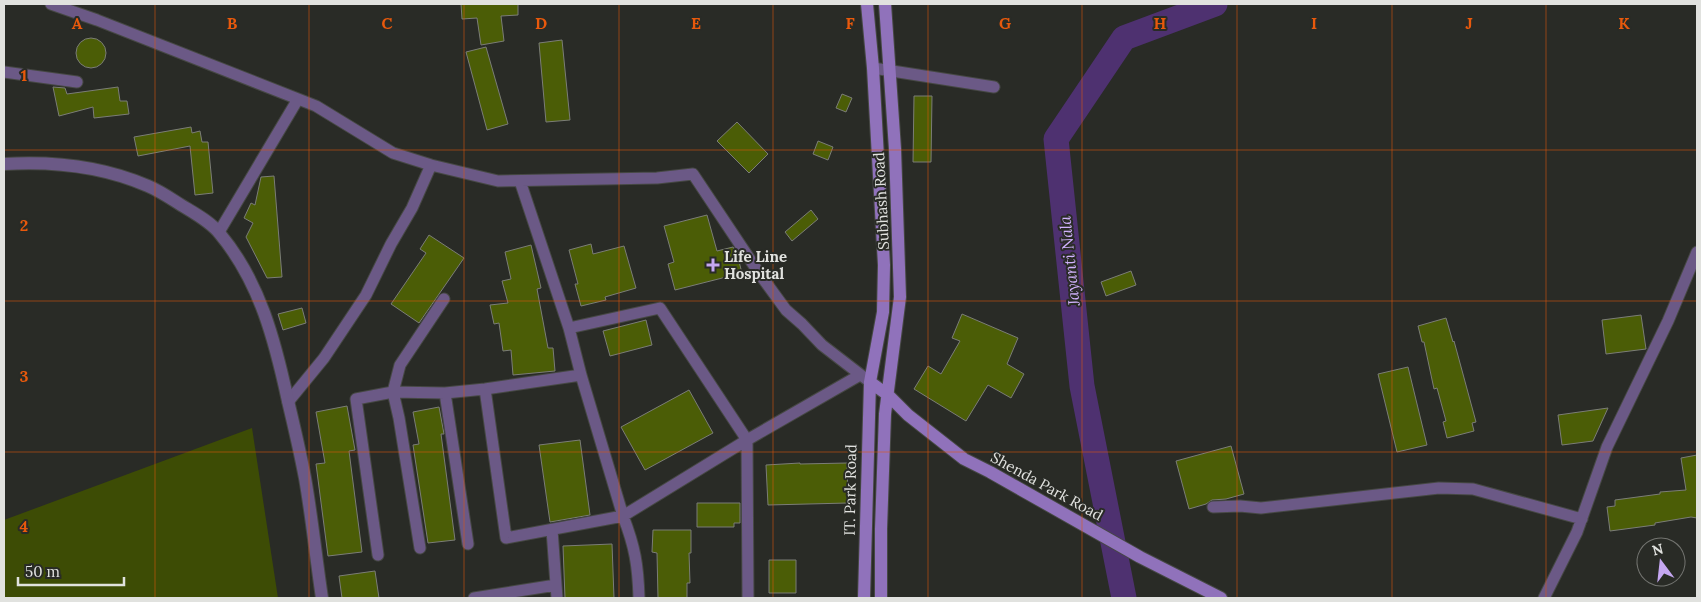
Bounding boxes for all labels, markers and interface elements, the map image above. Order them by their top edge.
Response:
text: A [72,13,83,33]
text: B [227,13,238,33]
text: C [381,13,393,33]
text: D [535,13,547,33]
text: E [691,13,701,33]
text: F [845,13,855,33]
text: G [999,13,1011,33]
text: H [1154,13,1167,33]
text: I [1311,13,1317,33]
text: J [1465,13,1473,33]
text: K [1618,13,1630,33]
text: 1 [21,65,27,85]
street label: Subhash Road [869,152,893,250]
text: 2 [20,215,28,235]
water label: Jayanti Nala [1054,215,1084,308]
place label: Life Line Hospital [724,247,787,283]
marker: Life Line Hospital [706,258,720,272]
text: 3 [20,366,29,386]
street label: IT. Park Road [840,444,860,536]
street label: Shenda Park Road [988,447,1106,525]
text: 4 [20,516,29,536]
north arrow [1636,537,1686,587]
text: N [1650,539,1665,560]
scale bar [18,554,124,586]
text: 50 m [25,562,60,581]

